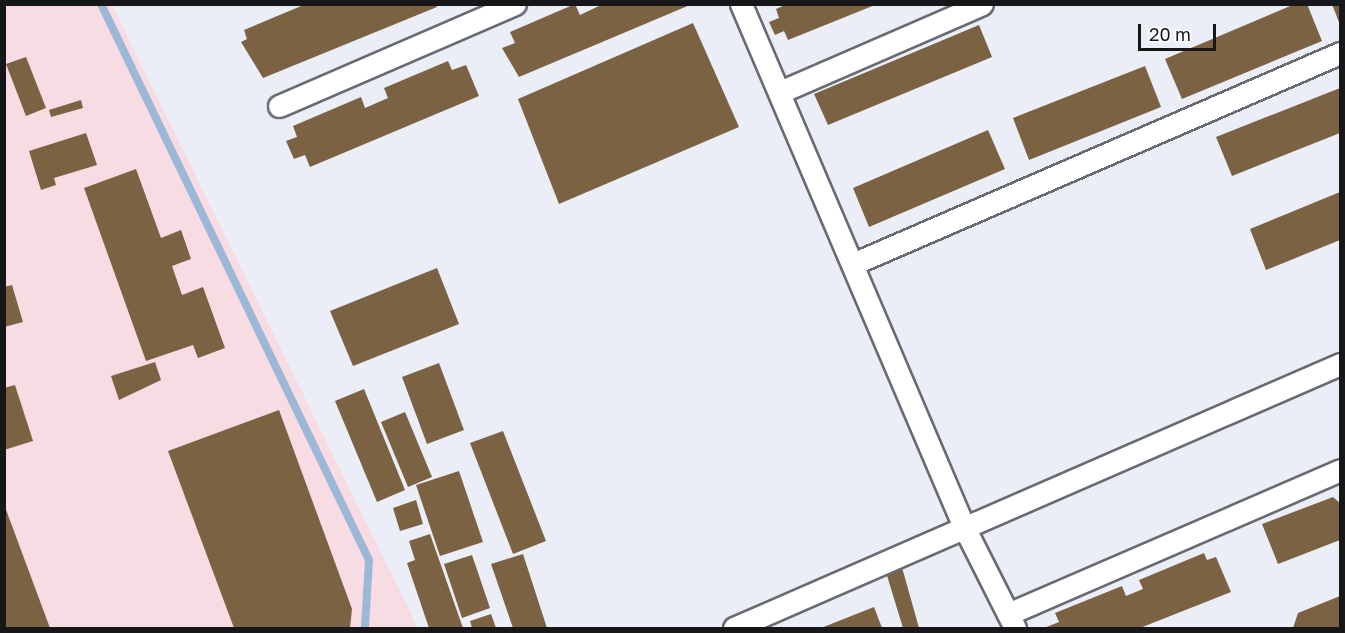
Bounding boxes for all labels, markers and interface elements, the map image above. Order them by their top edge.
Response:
scale bar [1141,12,1219,50]
text: 20 m [1149,23,1191,45]

